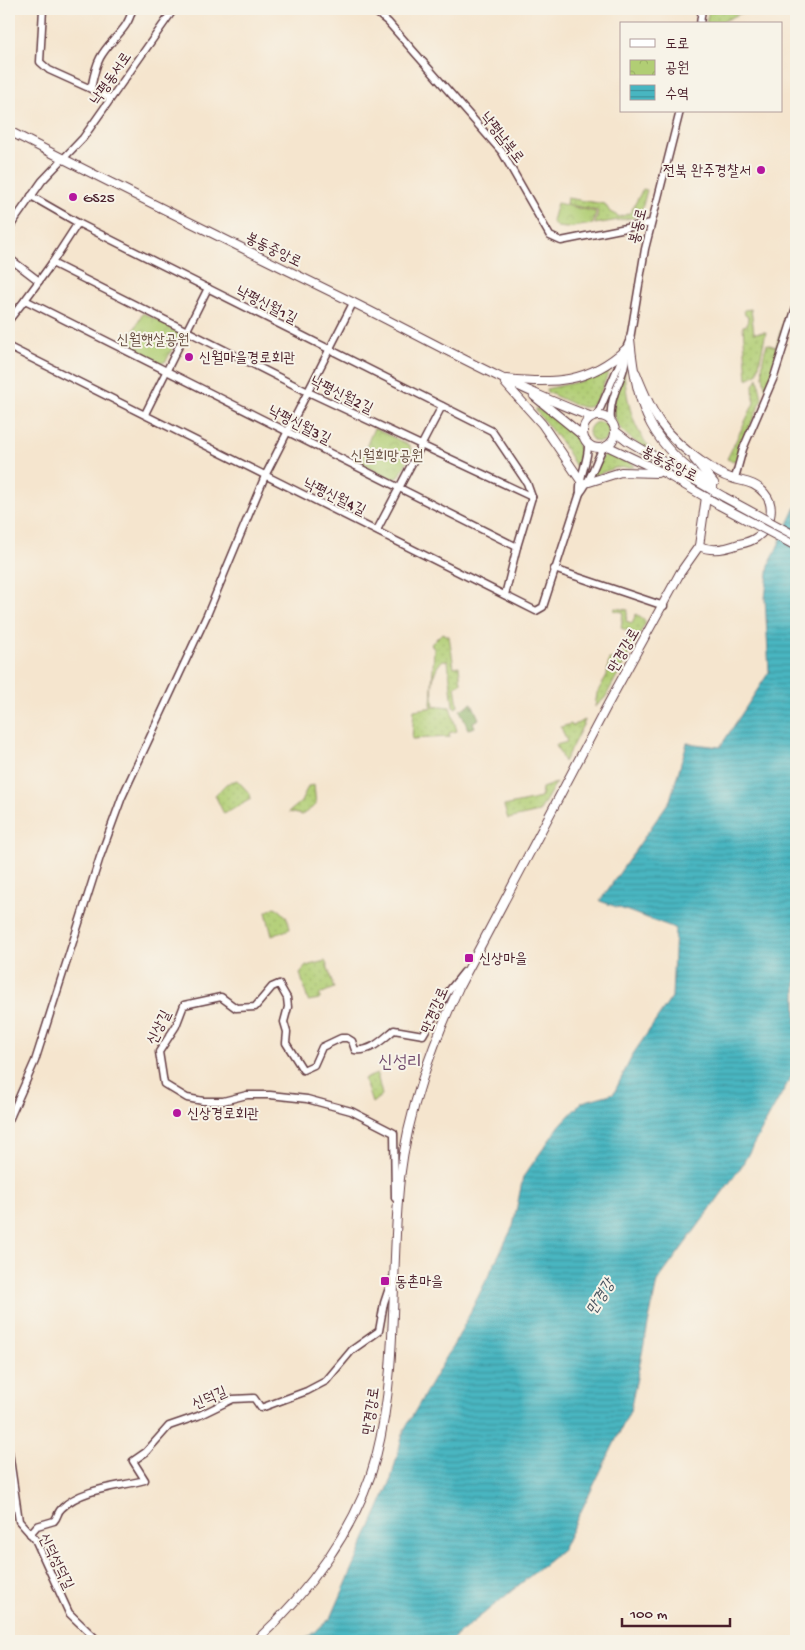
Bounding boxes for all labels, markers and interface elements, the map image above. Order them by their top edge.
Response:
legend [620,22,782,112]
text: 도로 [665,36,689,54]
street label: 낙평동서로 [87,49,136,109]
text: 공원 [665,60,689,78]
text: 수역 [665,86,689,104]
street label: 낙평남북로 [476,109,527,168]
place label: 전북 완주경찰서 [663,163,751,181]
marker: 전북 완주경찰서 [755,164,767,176]
place label: GS25 [83,190,115,208]
marker: GS25 [67,191,79,203]
street label: 봉동로 [626,207,652,246]
street label: 봉동중앙로 [242,229,304,272]
street label: 낙평신월1길 [232,283,300,329]
park label: 신월햇살공원 [117,332,189,350]
place label: 신월마을경로회관 [199,350,296,368]
marker: 신월마을경로회관 [183,351,195,363]
street label: 낙평신월2길 [307,373,376,419]
street label: 낙평신월3길 [265,402,334,449]
street label: 봉동중앙로 [638,443,700,487]
park label: 신월희망공원 [351,448,423,466]
street label: 낙평신월4길 [300,475,368,521]
street label: 만경강로 [605,626,645,676]
place label: 신상마을 [479,951,527,969]
marker: 신상마을 [463,952,475,964]
street label: 만경강로 [418,985,454,1037]
street label: 신상길 [144,1008,176,1048]
district label: 신성리 [378,1053,422,1074]
place label: 신상경로회관 [187,1106,259,1124]
marker: 신상경로회관 [171,1107,183,1119]
place label: 동촌마을 [395,1274,443,1292]
marker: 동촌마을 [379,1275,391,1287]
water label: 만경강 [584,1275,621,1319]
street label: 신덕길 [190,1383,230,1414]
street label: 만경강로 [360,1386,384,1436]
street label: 신덕성덕길 [34,1531,77,1593]
scale bar [622,1595,730,1627]
text: 100 m [629,1606,668,1624]

